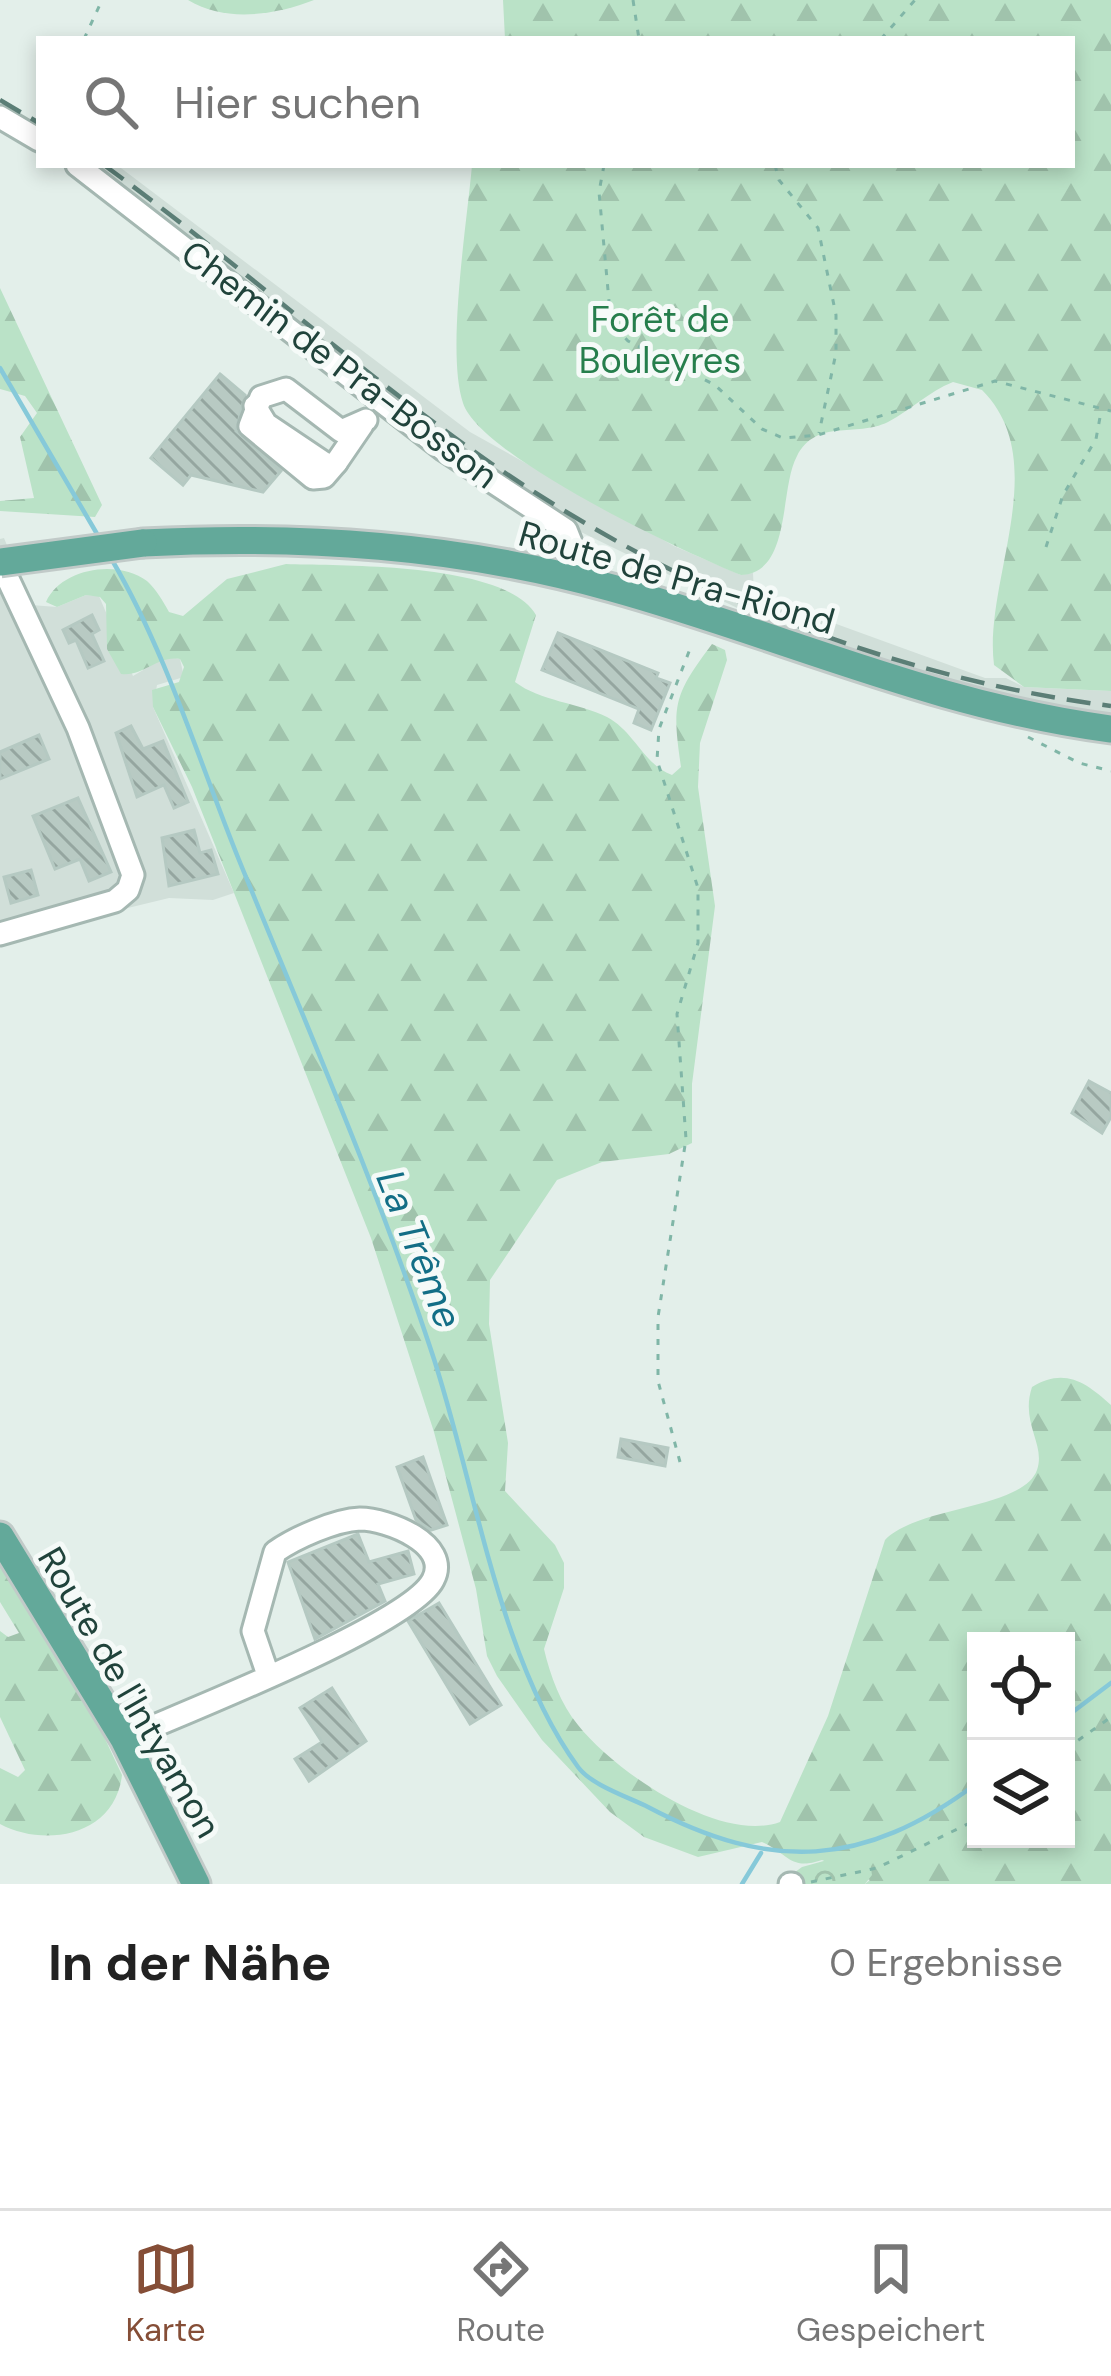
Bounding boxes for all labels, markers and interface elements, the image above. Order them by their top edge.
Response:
search box [36,36,1075,168]
icon: search [78,69,144,135]
text: Hier suchen [174,73,421,132]
street label: Chemin de Pra-Bosson [172,230,508,499]
park label: Forêt de Bouleyres [579,296,741,384]
street label: Route de Pra-Riond [514,510,840,645]
water label: La Trême [365,1162,474,1336]
street label: Route de l'Intyamon [27,1538,232,1846]
map controls [967,1632,1075,1848]
button: locate [967,1632,1075,1740]
button: layers [967,1740,1075,1848]
text: In der Nähe [48,1929,332,1996]
text: 0 Ergebnisse [829,1937,1063,1988]
tab: Karte [126,2236,205,2351]
tab: Route [457,2236,545,2351]
tab: Gespeichert [796,2236,985,2351]

